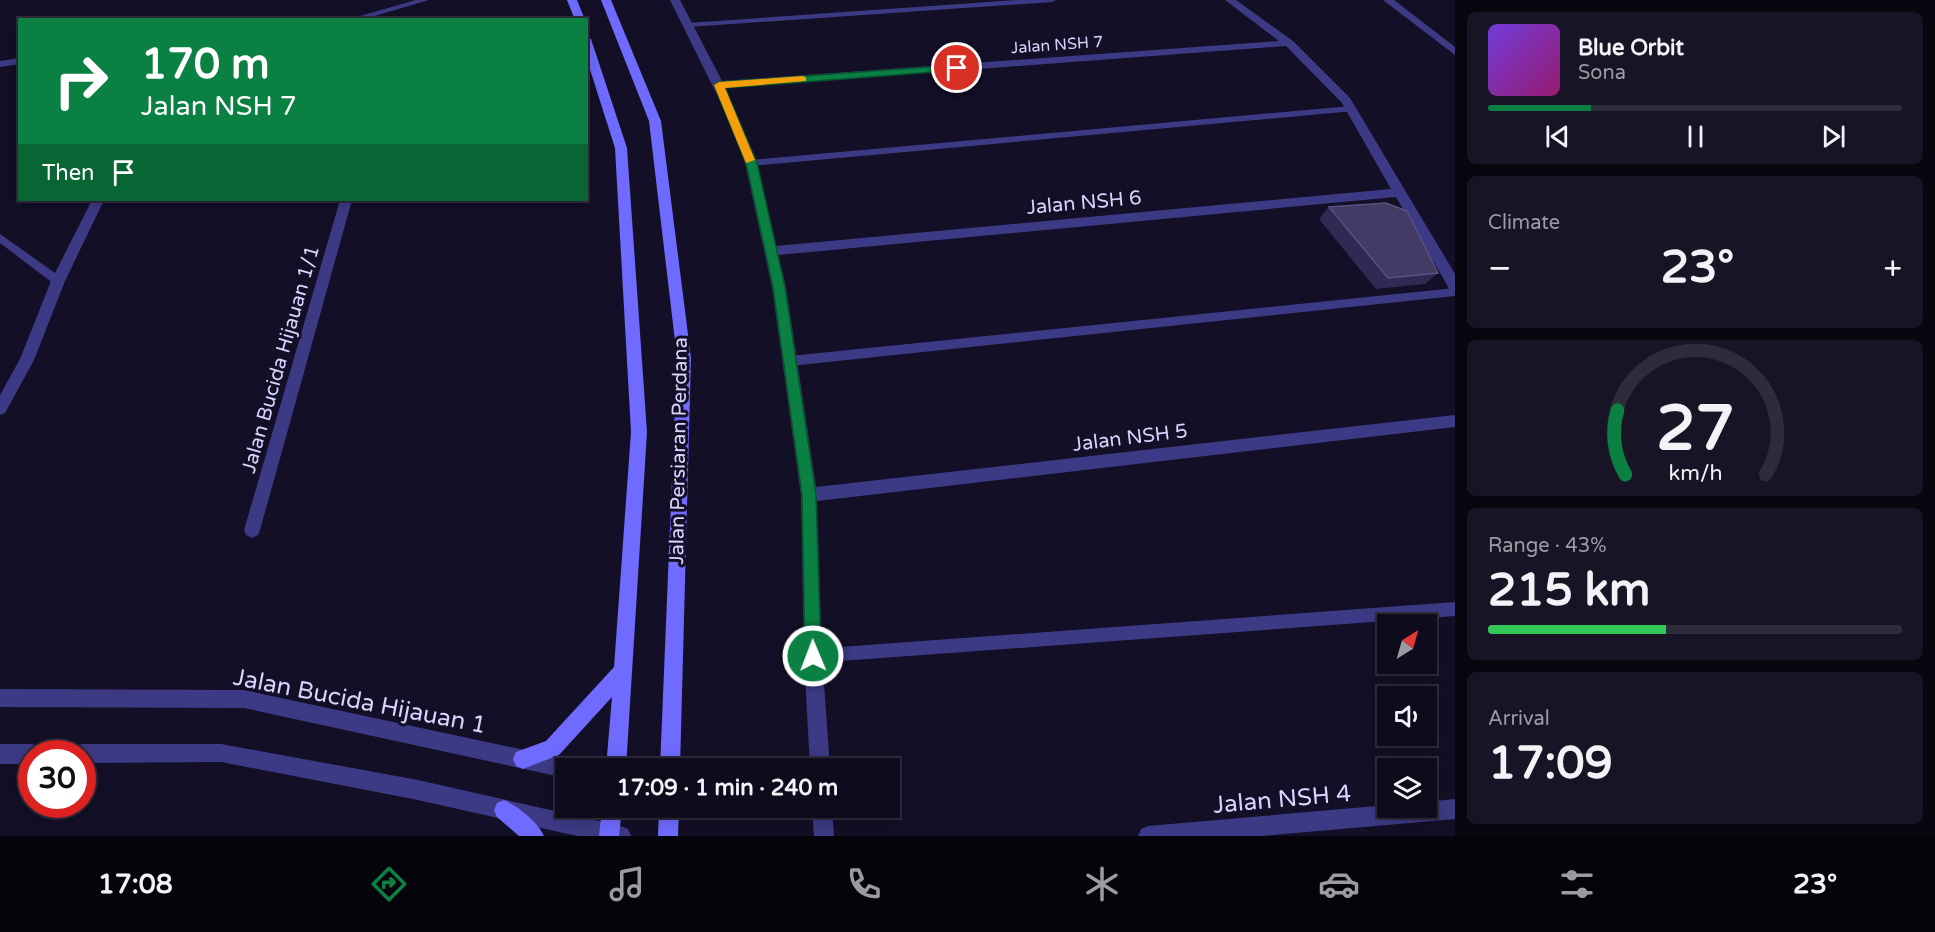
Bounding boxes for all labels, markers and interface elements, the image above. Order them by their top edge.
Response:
street label: Jalan NSH 7 [1010,32,1104,58]
text: Blue Orbit [1578,35,1684,61]
text: 170 m [141,39,270,90]
icon: right [42,42,120,120]
pin [931,42,982,93]
icon: arrive [940,51,973,84]
text: Sona [1578,61,1626,85]
text: Jalan NSH 7 [141,90,297,123]
icon: previous [1541,120,1574,153]
icon: pause [1679,120,1712,153]
icon: next [1817,120,1850,153]
icon: arrive [107,156,140,189]
text: Then [42,160,95,186]
street label: Jalan NSH 6 [1026,186,1143,220]
text: Climate [1488,211,1560,235]
text: 23° [1661,241,1734,295]
street label: Jalan Bucida Hijauan 1/1 [237,243,325,476]
text: − [1488,249,1512,288]
text: + [1883,249,1902,288]
street label: Jalan Persiaran Perdana [665,337,693,565]
text: 27 [1656,392,1734,467]
street label: Jalan NSH 5 [1071,419,1189,457]
text: km/h [1668,460,1722,486]
text: Range · 43% [1488,534,1607,558]
text: 215 km [1488,564,1650,618]
north arrow [1377,614,1437,674]
map controls [1377,614,1437,818]
position arrow [781,624,845,688]
street label: Jalan Bucida Hijauan 1 [231,663,489,740]
button: sound [1377,686,1437,746]
text: Arrival [1488,707,1550,731]
text: 17:09 [1488,737,1613,791]
speed limit sign: 30 [18,740,96,818]
button: layers [1377,758,1437,818]
text: 17:09 · 1 min · 240 m [617,775,838,801]
street label: Jalan NSH 4 [1212,779,1352,820]
icon: directions [368,863,410,905]
icon: music [606,863,648,905]
icon: phone [843,863,885,905]
icon: climate [1081,863,1123,905]
icon: car [1318,863,1360,905]
icon: filters [1556,863,1598,905]
text: 17:08 [98,868,173,901]
text: 23° [1793,868,1837,901]

